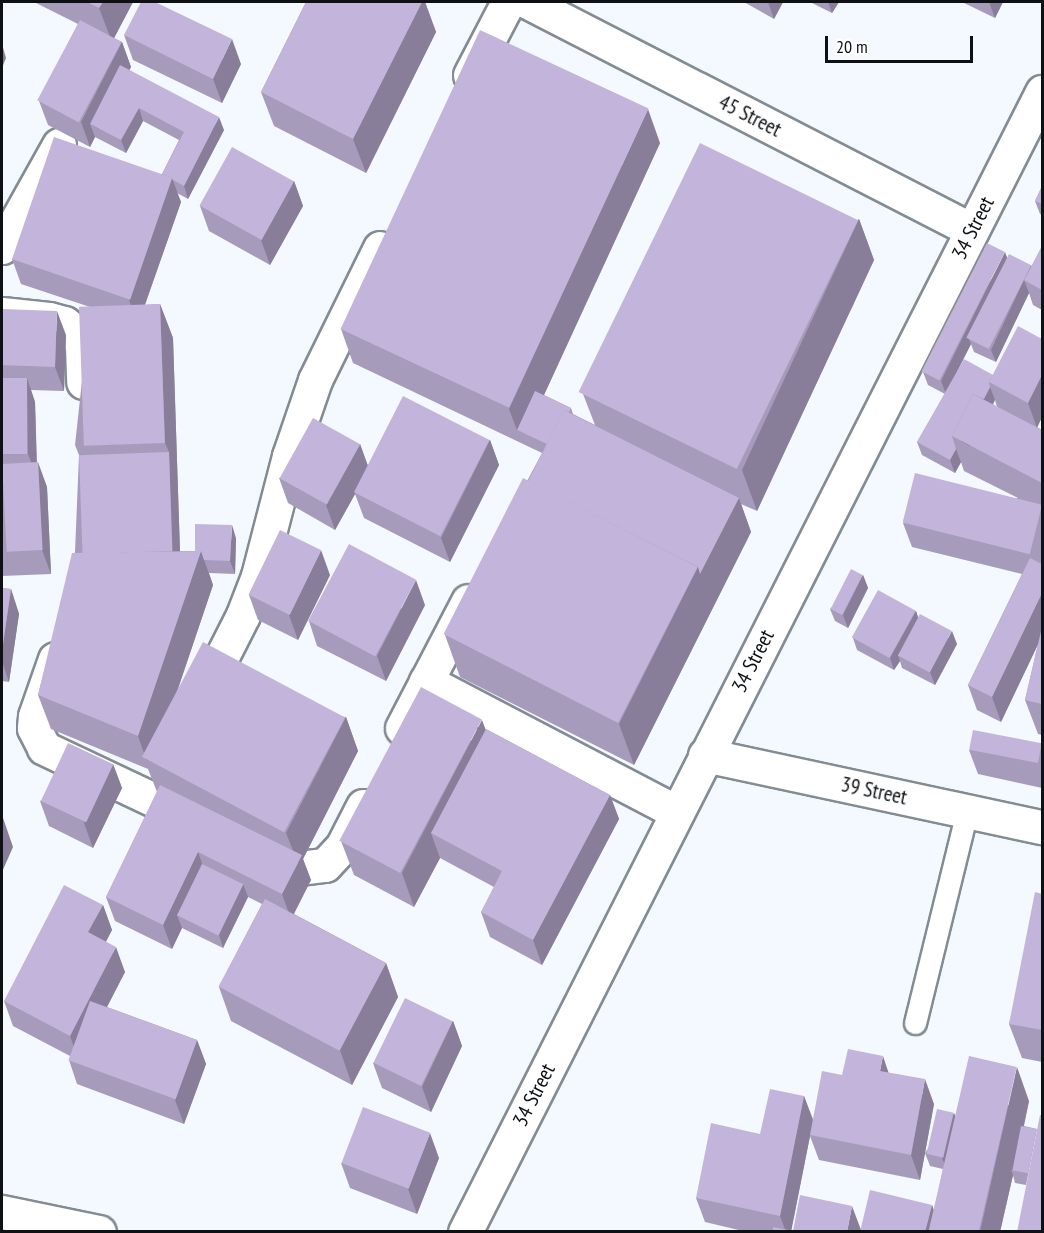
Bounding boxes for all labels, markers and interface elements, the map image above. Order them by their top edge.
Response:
scale bar [828,24,976,62]
text: 20 m [836,35,868,58]
street label: 45 Street [715,90,785,142]
street label: 34 Street [947,193,999,263]
street label: 34 Street [727,626,779,696]
street label: 39 Street [839,772,909,810]
street label: 34 Street [508,1060,560,1130]

